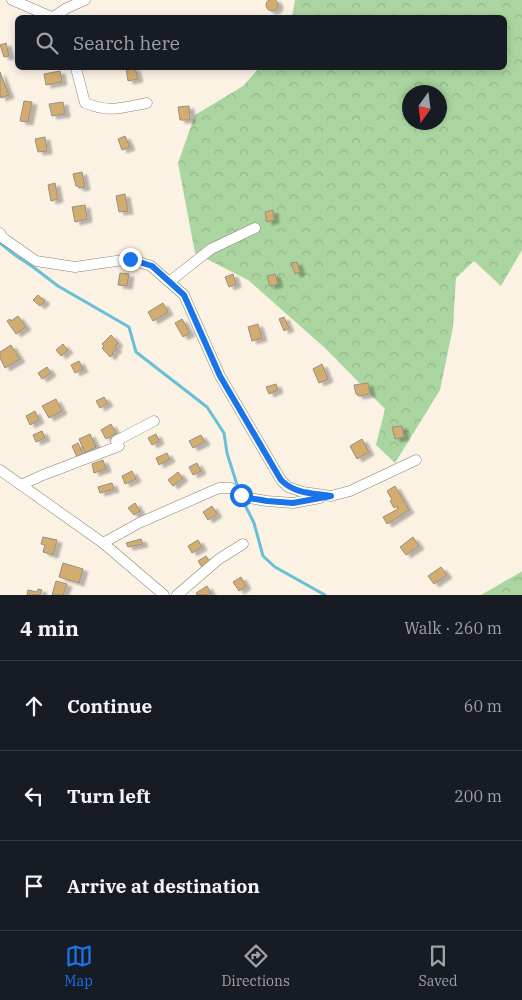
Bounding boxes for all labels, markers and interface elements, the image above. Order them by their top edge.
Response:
search box [15,15,507,70]
icon: search [33,29,61,57]
text: Search here [73,31,180,55]
north arrow [402,85,447,130]
route end [119,248,142,271]
route start [230,484,253,507]
text: 4 min [20,614,79,642]
text: Walk · 260 m [404,618,502,638]
icon: ahead [20,692,48,720]
text: Continue [67,694,152,718]
text: 60 m [464,696,502,716]
icon: left [20,782,48,810]
text: Turn left [67,784,150,808]
text: 200 m [454,786,502,806]
icon: arrive [20,872,48,900]
text: Arrive at destination [67,874,260,898]
tab: Map [64,942,93,990]
tab: Directions [221,942,290,990]
tab: Saved [418,942,458,990]

